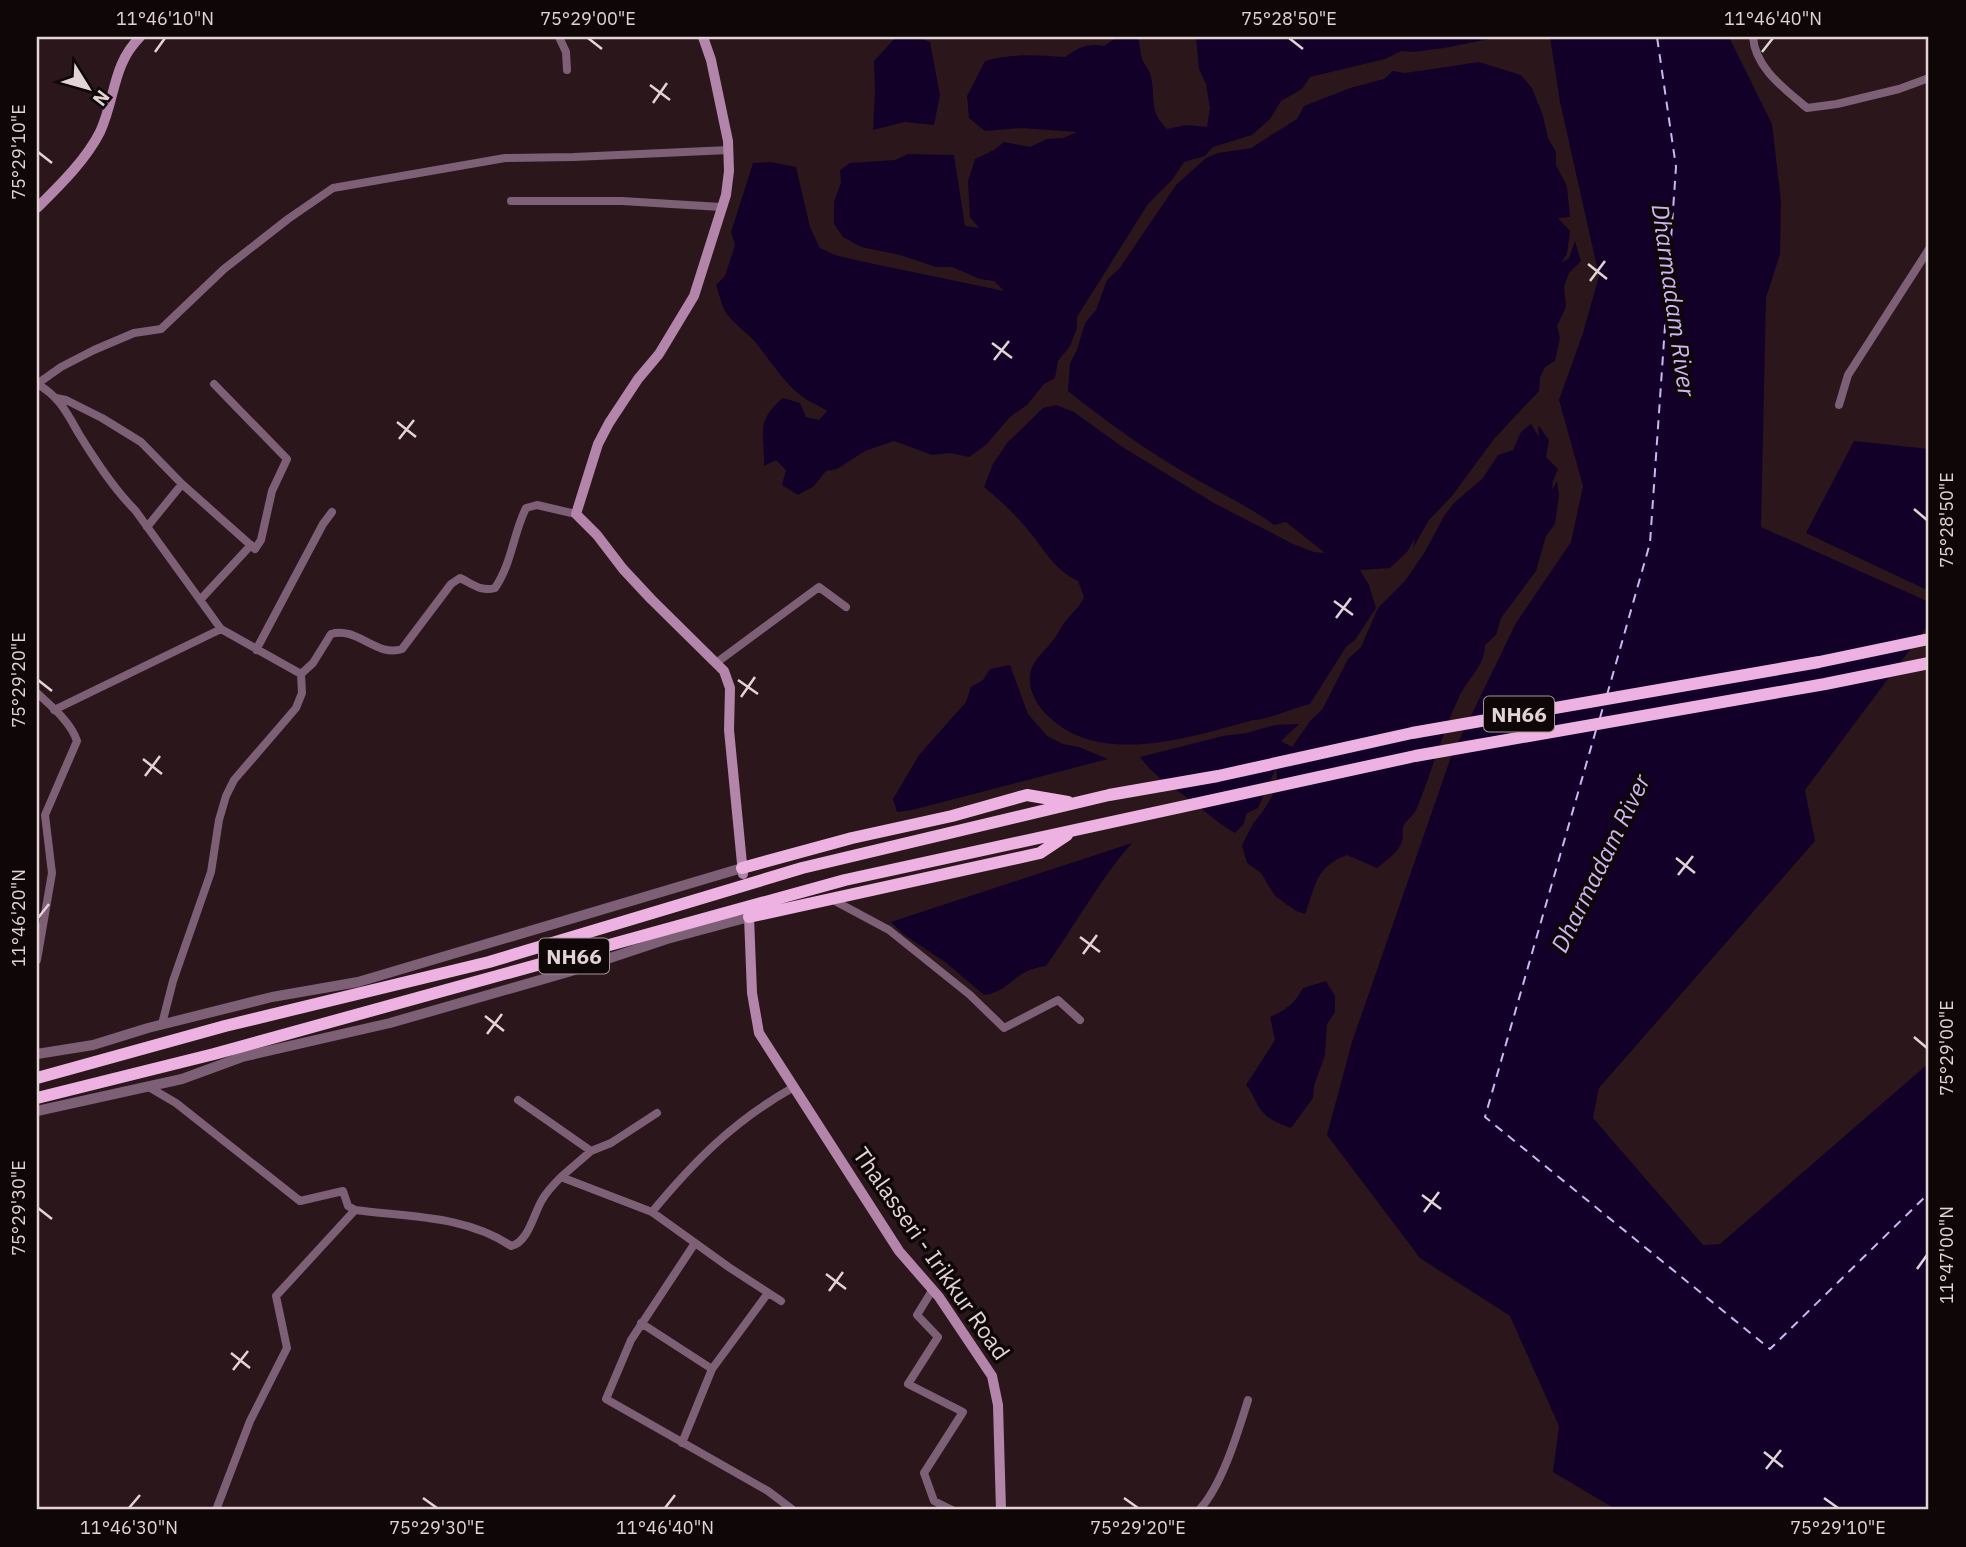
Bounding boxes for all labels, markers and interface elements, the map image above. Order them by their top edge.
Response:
text: 11°46'10"N [116,7,214,30]
text: 75°29'00"E [540,7,636,30]
text: 75°28'50"E [1241,7,1337,30]
text: 11°46'40"N [1724,7,1822,30]
north arrow [52,52,122,122]
text: N [88,86,115,111]
text: 75°29'10"E [7,104,30,200]
water label: Dharmadam River [1645,202,1704,400]
text: 75°28'50"E [1935,472,1958,568]
text: 75°29'20"E [7,632,30,728]
road number: NH66 [1484,696,1554,732]
water label: Dharmadam River [1543,768,1657,957]
text: 11°46'20"N [7,869,30,967]
road number: NH66 [539,939,609,974]
text: 75°29'00"E [1935,1000,1958,1096]
street label: Thalasseri - Irikkur Road [847,1141,1017,1365]
text: 75°29'30"E [7,1160,30,1256]
text: 11°47'00"N [1935,1206,1958,1304]
text: 11°46'30"N [80,1516,178,1539]
text: 75°29'30"E [389,1516,485,1539]
text: 11°46'40"N [616,1516,714,1539]
text: 75°29'20"E [1090,1516,1186,1539]
text: 75°29'10"E [1790,1516,1886,1539]

